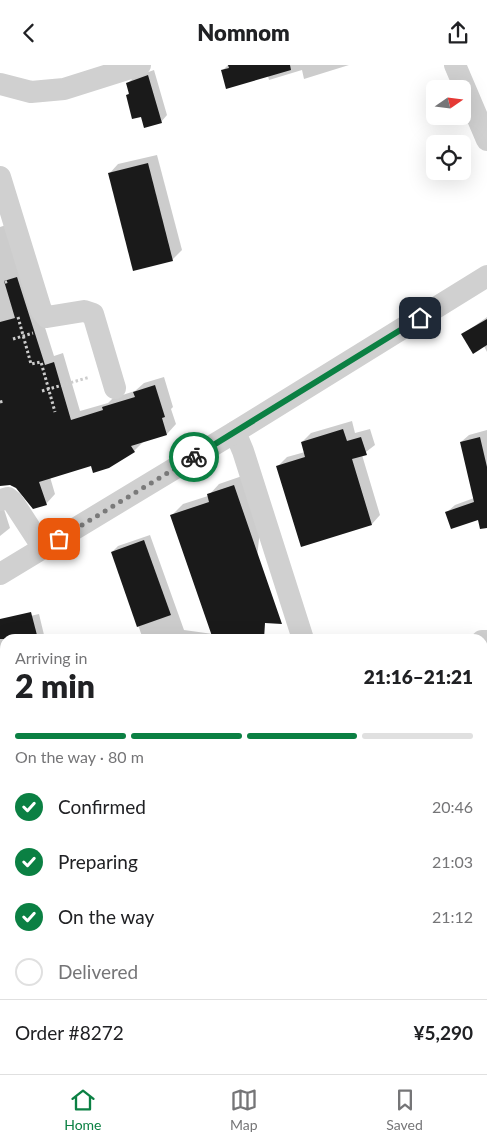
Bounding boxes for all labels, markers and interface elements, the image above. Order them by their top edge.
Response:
icon: back [15,19,43,47]
text: Nomnom [197,19,290,46]
icon: share [444,19,472,47]
north arrow [426,80,471,125]
map controls [426,80,471,180]
button: locate [426,135,471,180]
pin [399,297,441,339]
icon: home [406,304,434,332]
courier [169,432,219,482]
icon: bike [180,443,208,471]
pin [38,518,80,560]
icon: bag [45,525,73,553]
text: Arriving in [15,648,88,667]
text: 21:16–21:21 [364,665,473,688]
text: 2 min [15,666,95,705]
text: On the way · 80 m [15,747,144,766]
icon: check [15,793,43,821]
text: Confirmed [58,795,146,818]
text: 20:46 [432,797,473,816]
icon: check [15,848,43,876]
text: Preparing [58,850,138,873]
text: 21:03 [432,852,473,871]
icon: check [15,903,43,931]
text: On the way [58,905,154,928]
text: 21:12 [432,907,473,926]
text: Delivered [58,960,138,983]
text: Order #8272 [15,1021,124,1044]
text: ¥5,290 [413,1021,473,1044]
tab: Home [64,1086,102,1133]
tab: Map [230,1086,258,1133]
tab: Saved [386,1086,423,1133]

